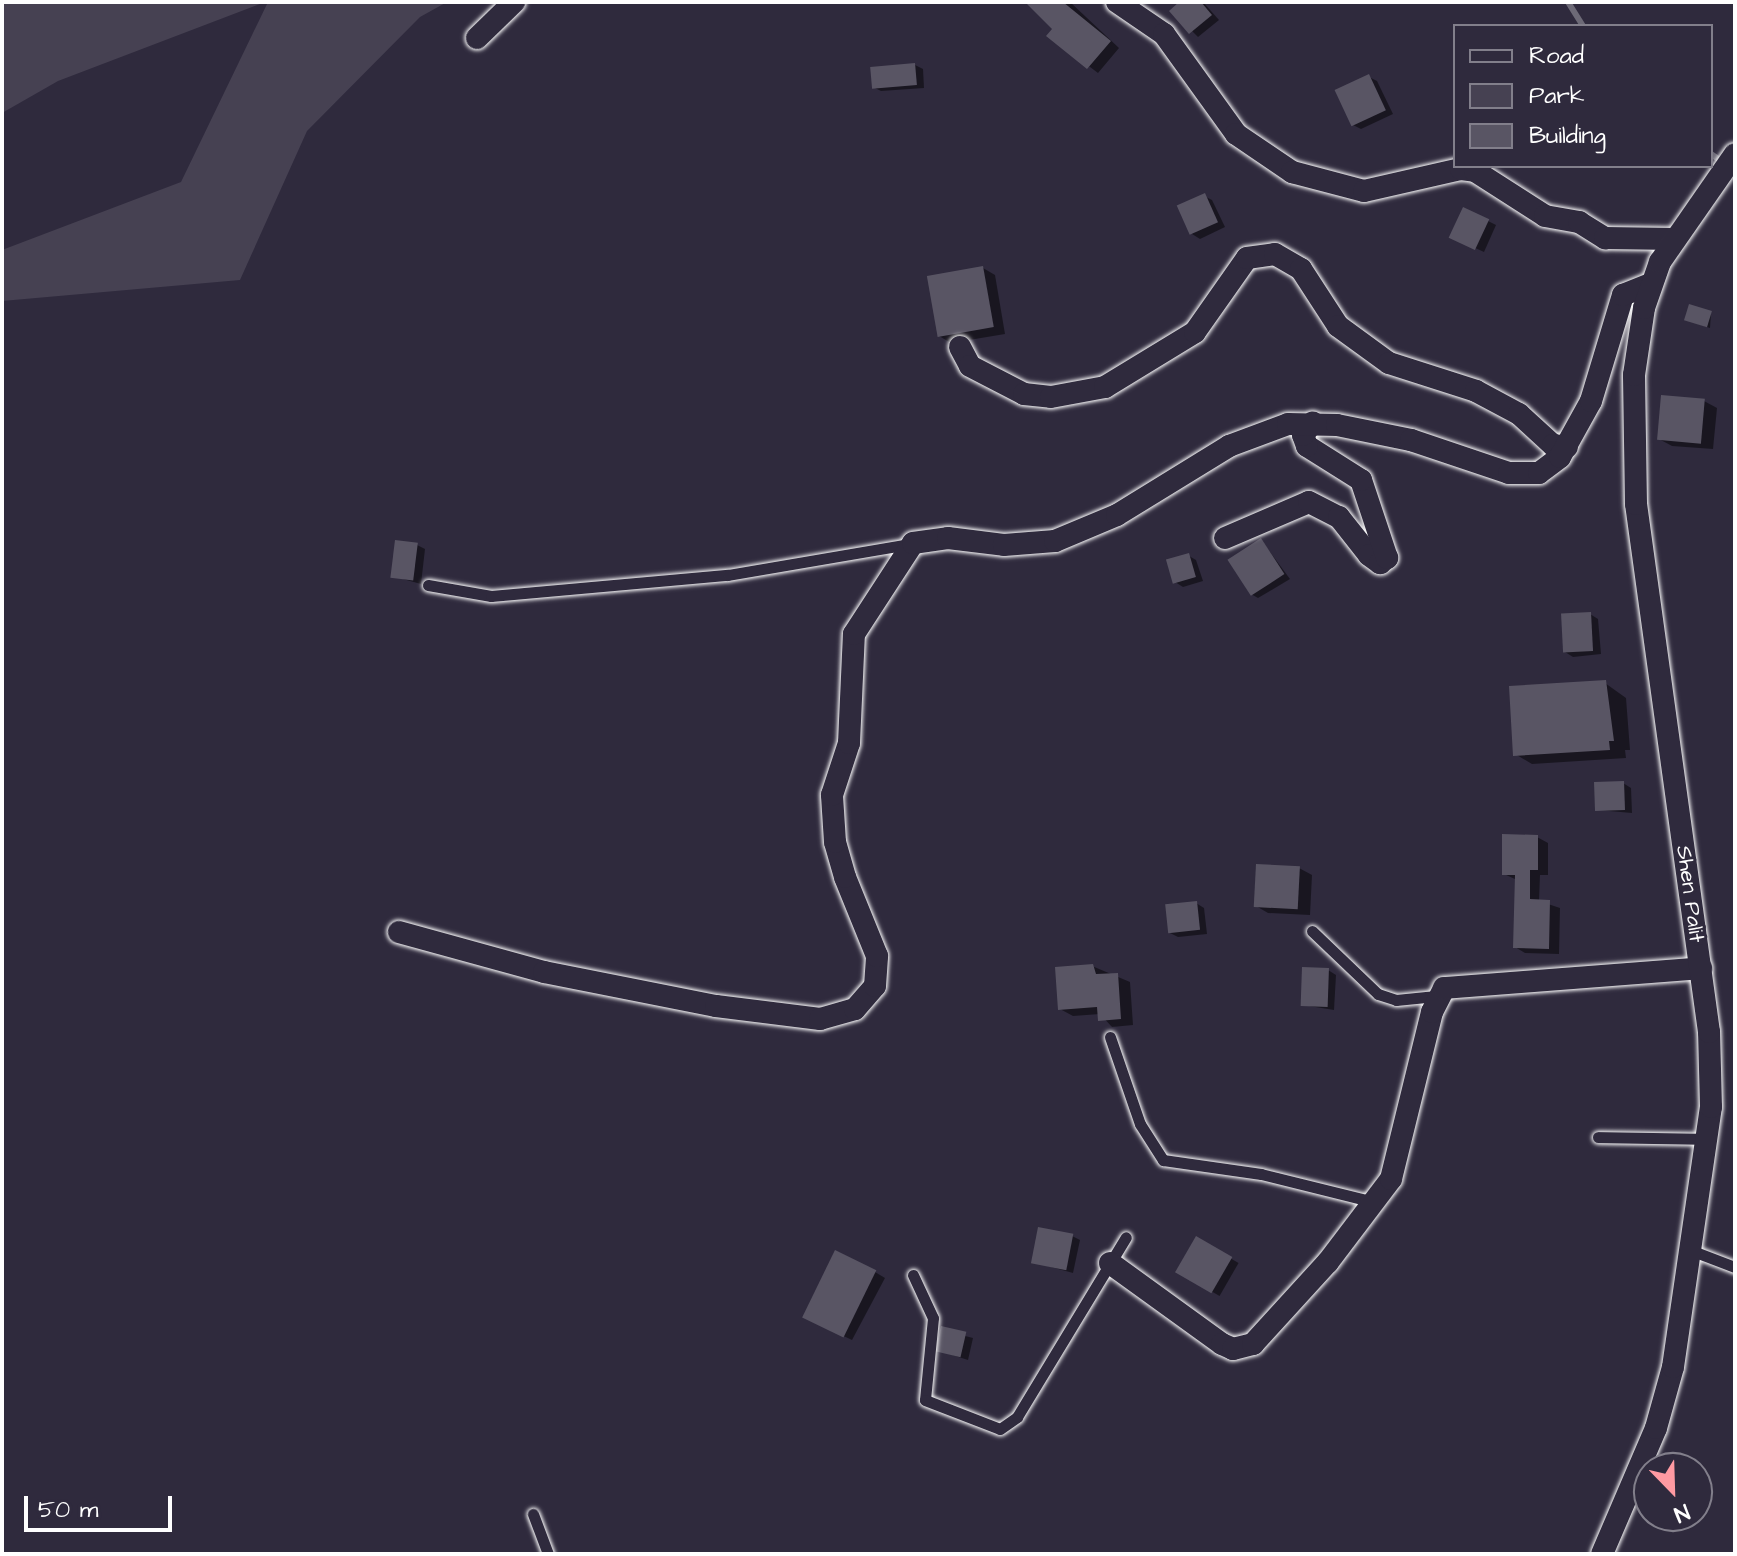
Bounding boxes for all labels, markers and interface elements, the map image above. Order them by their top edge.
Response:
legend [1453,24,1713,168]
text: Road [1529,39,1584,73]
text: Park [1529,79,1585,113]
text: Building [1529,119,1606,153]
street label: Shen Palit [1670,844,1710,944]
north arrow [1633,1452,1713,1532]
scale bar [28,1480,176,1530]
text: 50 m [38,1493,98,1527]
text: N [1669,1496,1694,1530]

